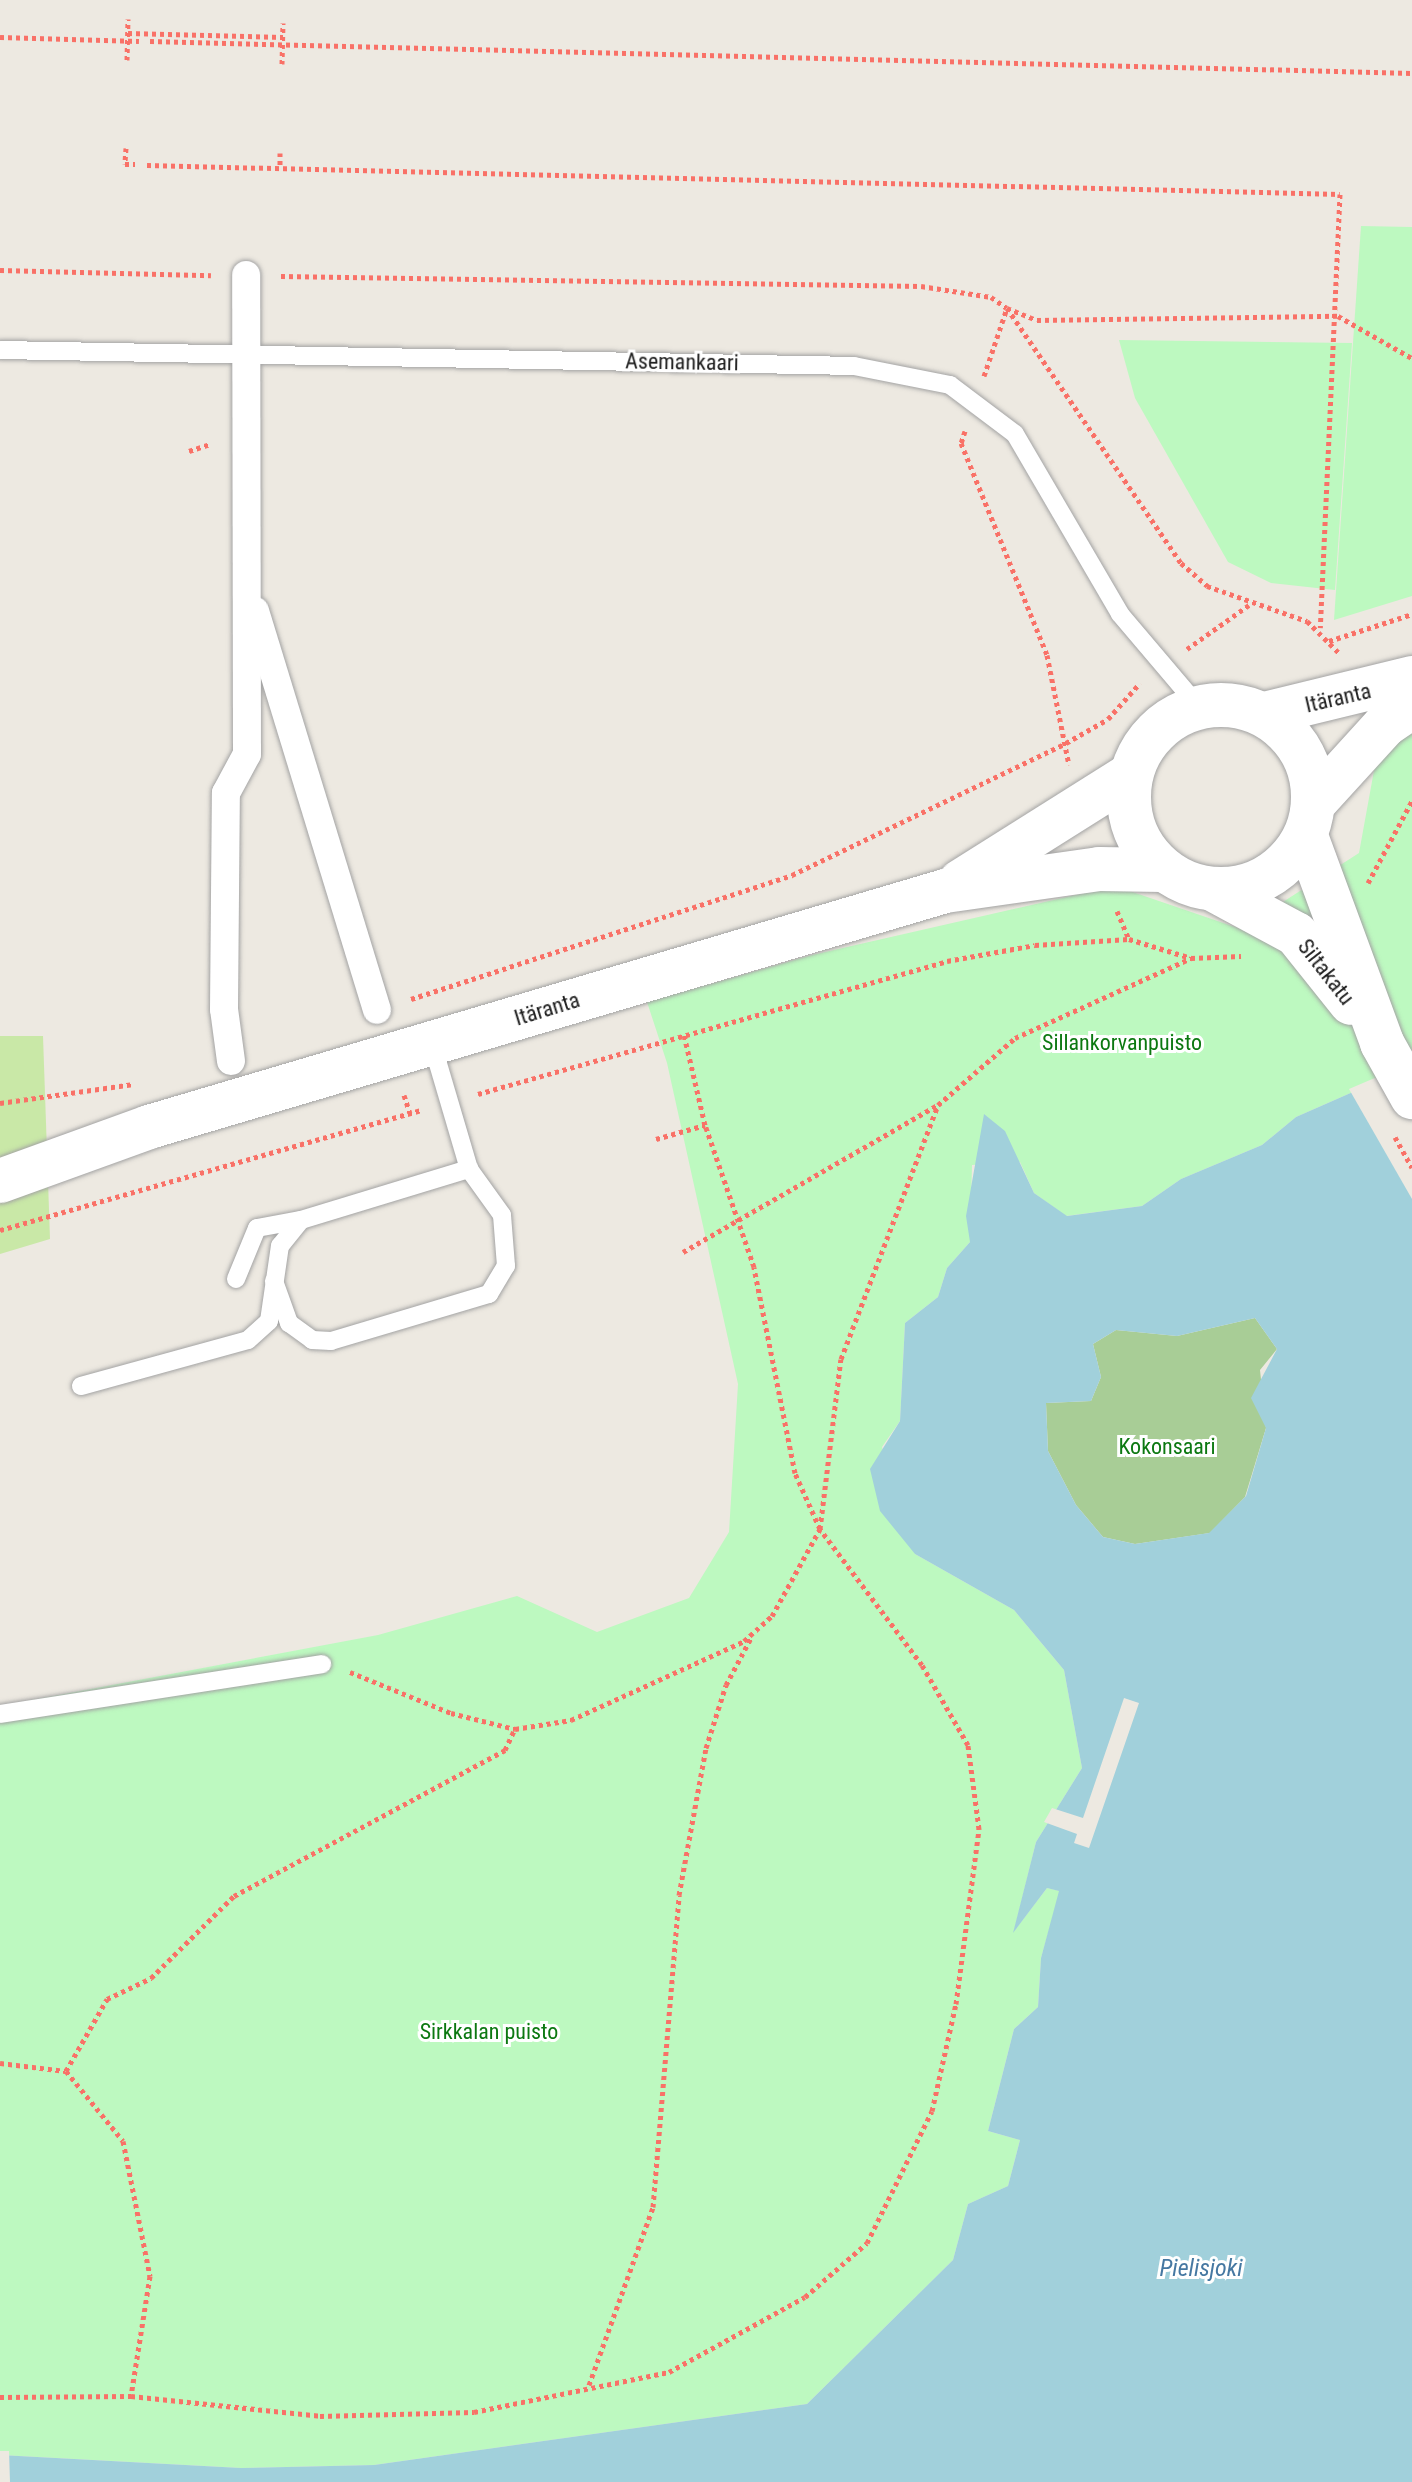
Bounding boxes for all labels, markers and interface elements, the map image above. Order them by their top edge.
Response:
street label: Asemankaari [625,348,739,376]
street label: Itäranta [1302,678,1374,718]
street label: Siltakatu [1292,934,1360,1010]
street label: Itäranta [511,987,583,1031]
park label: Sillankorvanpuisto [1042,1030,1202,1056]
park label: Kokonsaari [1118,1434,1216,1460]
park label: Sirkkalan puisto [420,2019,558,2045]
water label: Pielisjoki [1159,2255,1243,2283]

